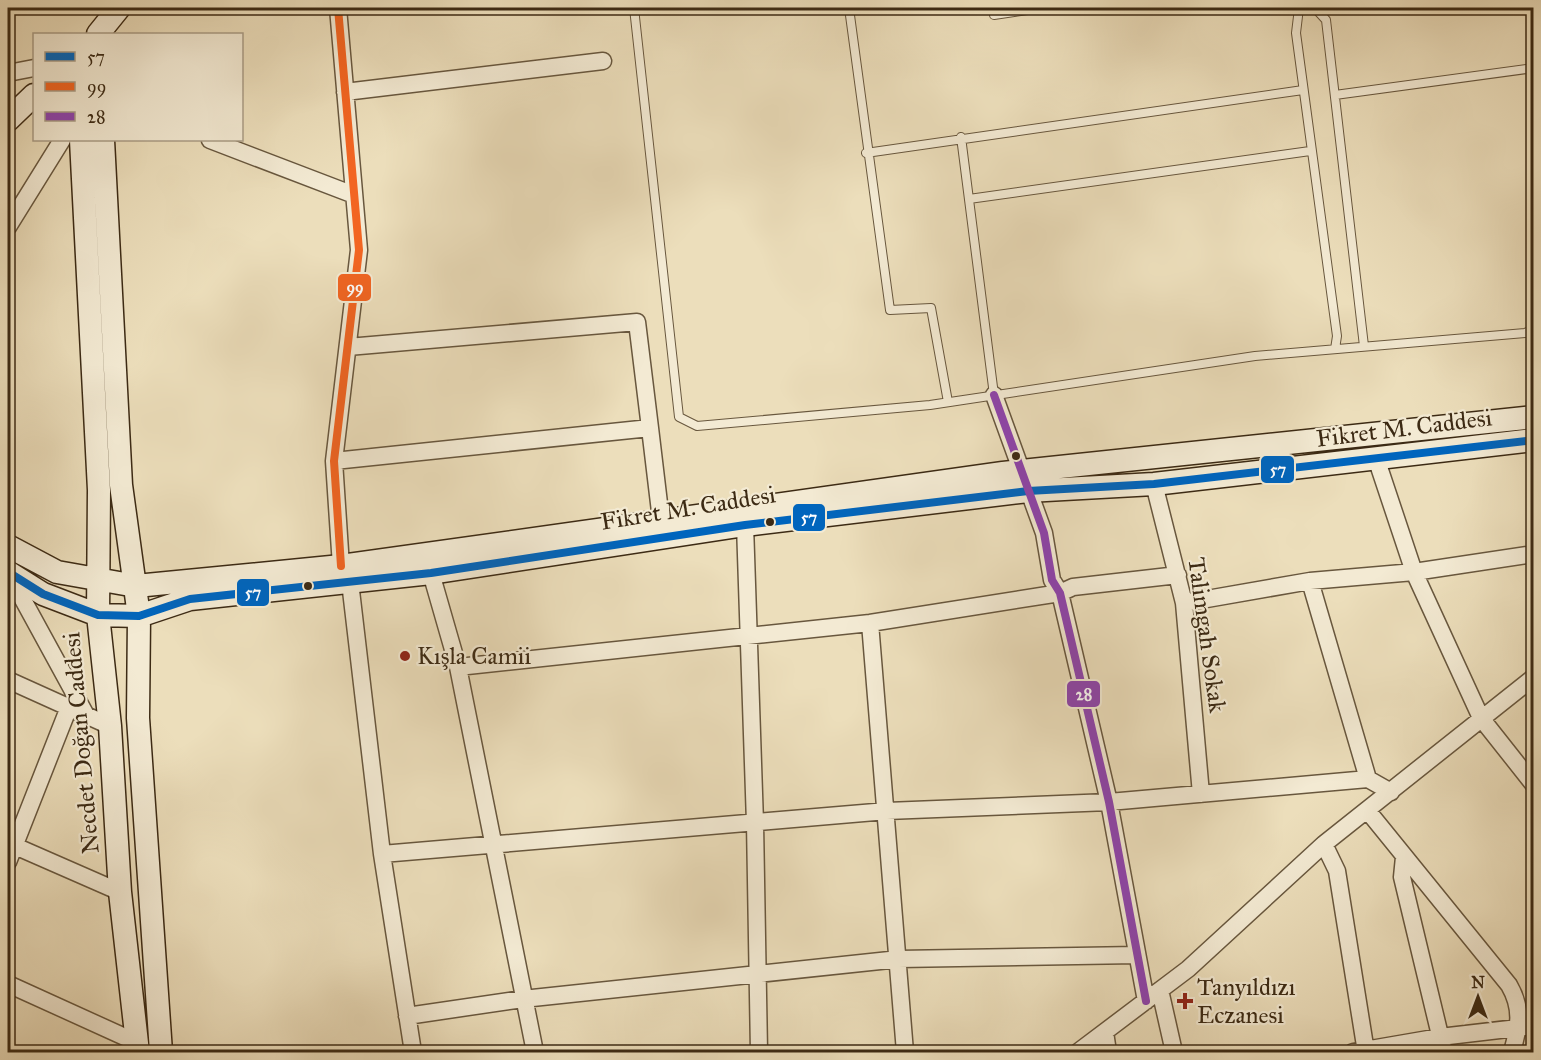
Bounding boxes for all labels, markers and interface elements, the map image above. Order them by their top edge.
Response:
legend [33,33,243,141]
text: 57 [87,46,105,68]
text: 99 [87,76,106,98]
text: 28 [87,106,105,128]
line badge: 99 [337,273,372,302]
text: 99 [346,278,364,298]
street label: Fikret M. Caddesi [1314,402,1494,454]
unlabelled marker [1010,450,1022,462]
line badge: 57 [1260,455,1295,484]
text: 57 [1270,460,1286,479]
street label: Fikret M. Caddesi [598,479,778,537]
line badge: 57 [792,503,826,532]
text: 57 [801,508,817,527]
unlabelled marker [764,516,776,528]
street label: Talimgah Sokak [1181,555,1233,715]
line badge: 57 [236,578,270,607]
unlabelled marker [302,580,314,592]
text: 57 [245,583,261,602]
street label: Necdet Doğan Caddesi [56,631,106,855]
place label: Kışla Camii [417,641,531,671]
marker: Kışla Camii [398,649,412,663]
line badge: 28 [1066,680,1101,708]
text: 28 [1076,685,1092,704]
north arrow [1448,967,1508,1027]
place label: Tanyıldızı Eczanesi [1197,972,1296,1030]
text: N [1471,973,1485,992]
marker: Tanyıldızı Eczanesi [1178,994,1192,1008]

